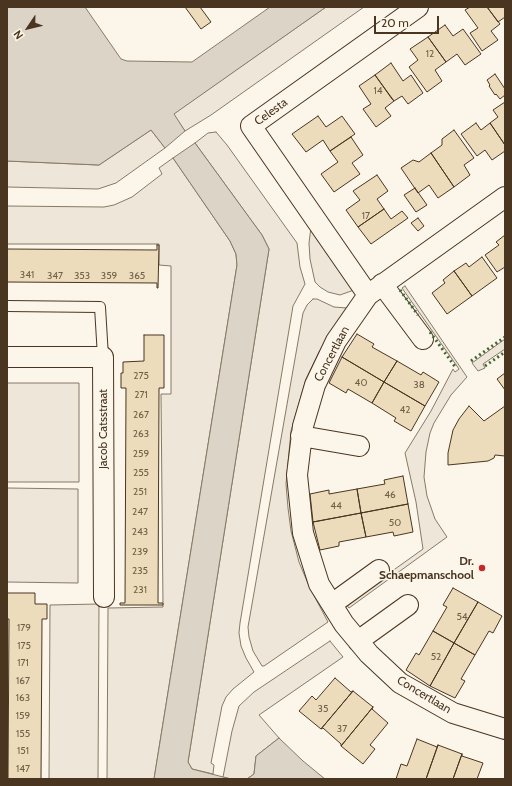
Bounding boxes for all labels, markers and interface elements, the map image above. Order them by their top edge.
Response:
north arrow [8,8,48,48]
scale bar [376,8,441,34]
text: 20 m [381,15,409,30]
text: N [10,28,26,42]
house number: 12 [426,48,434,60]
house number: 14 [373,85,383,97]
street label: Celesta [252,95,290,129]
house number: 17 [362,210,370,222]
house number: 341 [20,269,34,281]
house number: 347 [47,270,63,282]
house number: 353 [74,270,90,282]
house number: 359 [101,270,117,282]
house number: 365 [129,270,145,282]
street label: Concertlaan [311,324,353,384]
house number: 275 [133,370,149,382]
house number: 40 [355,377,367,389]
house number: 38 [413,379,425,391]
street label: Jacob Catsstraat [96,389,110,469]
house number: 271 [134,389,148,401]
house number: 42 [399,404,411,416]
house number: 267 [133,409,149,421]
house number: 263 [133,428,149,440]
house number: 259 [133,448,149,460]
house number: 255 [133,467,149,479]
house number: 251 [133,486,147,498]
house number: 46 [384,489,396,501]
house number: 44 [330,500,342,512]
house number: 247 [132,506,148,518]
house number: 50 [389,517,401,529]
house number: 243 [132,526,148,538]
house number: 239 [132,546,148,558]
place label: Dr. Schaepmanschool [379,554,474,582]
marker: Dr. Schaepmanschool [477,563,487,573]
house number: 235 [132,565,148,577]
house number: 231 [133,584,147,596]
house number: 54 [456,611,468,623]
house number: 179 [17,622,31,634]
house number: 175 [17,640,31,652]
house number: 52 [431,651,441,663]
house number: 171 [17,657,29,669]
street label: Concertlaan [394,673,454,717]
house number: 167 [16,675,30,687]
house number: 163 [16,692,30,704]
house number: 35 [318,703,328,715]
house number: 159 [16,710,30,722]
house number: 37 [337,723,347,735]
house number: 155 [16,728,30,740]
house number: 151 [17,745,29,757]
house number: 147 [16,763,30,775]

